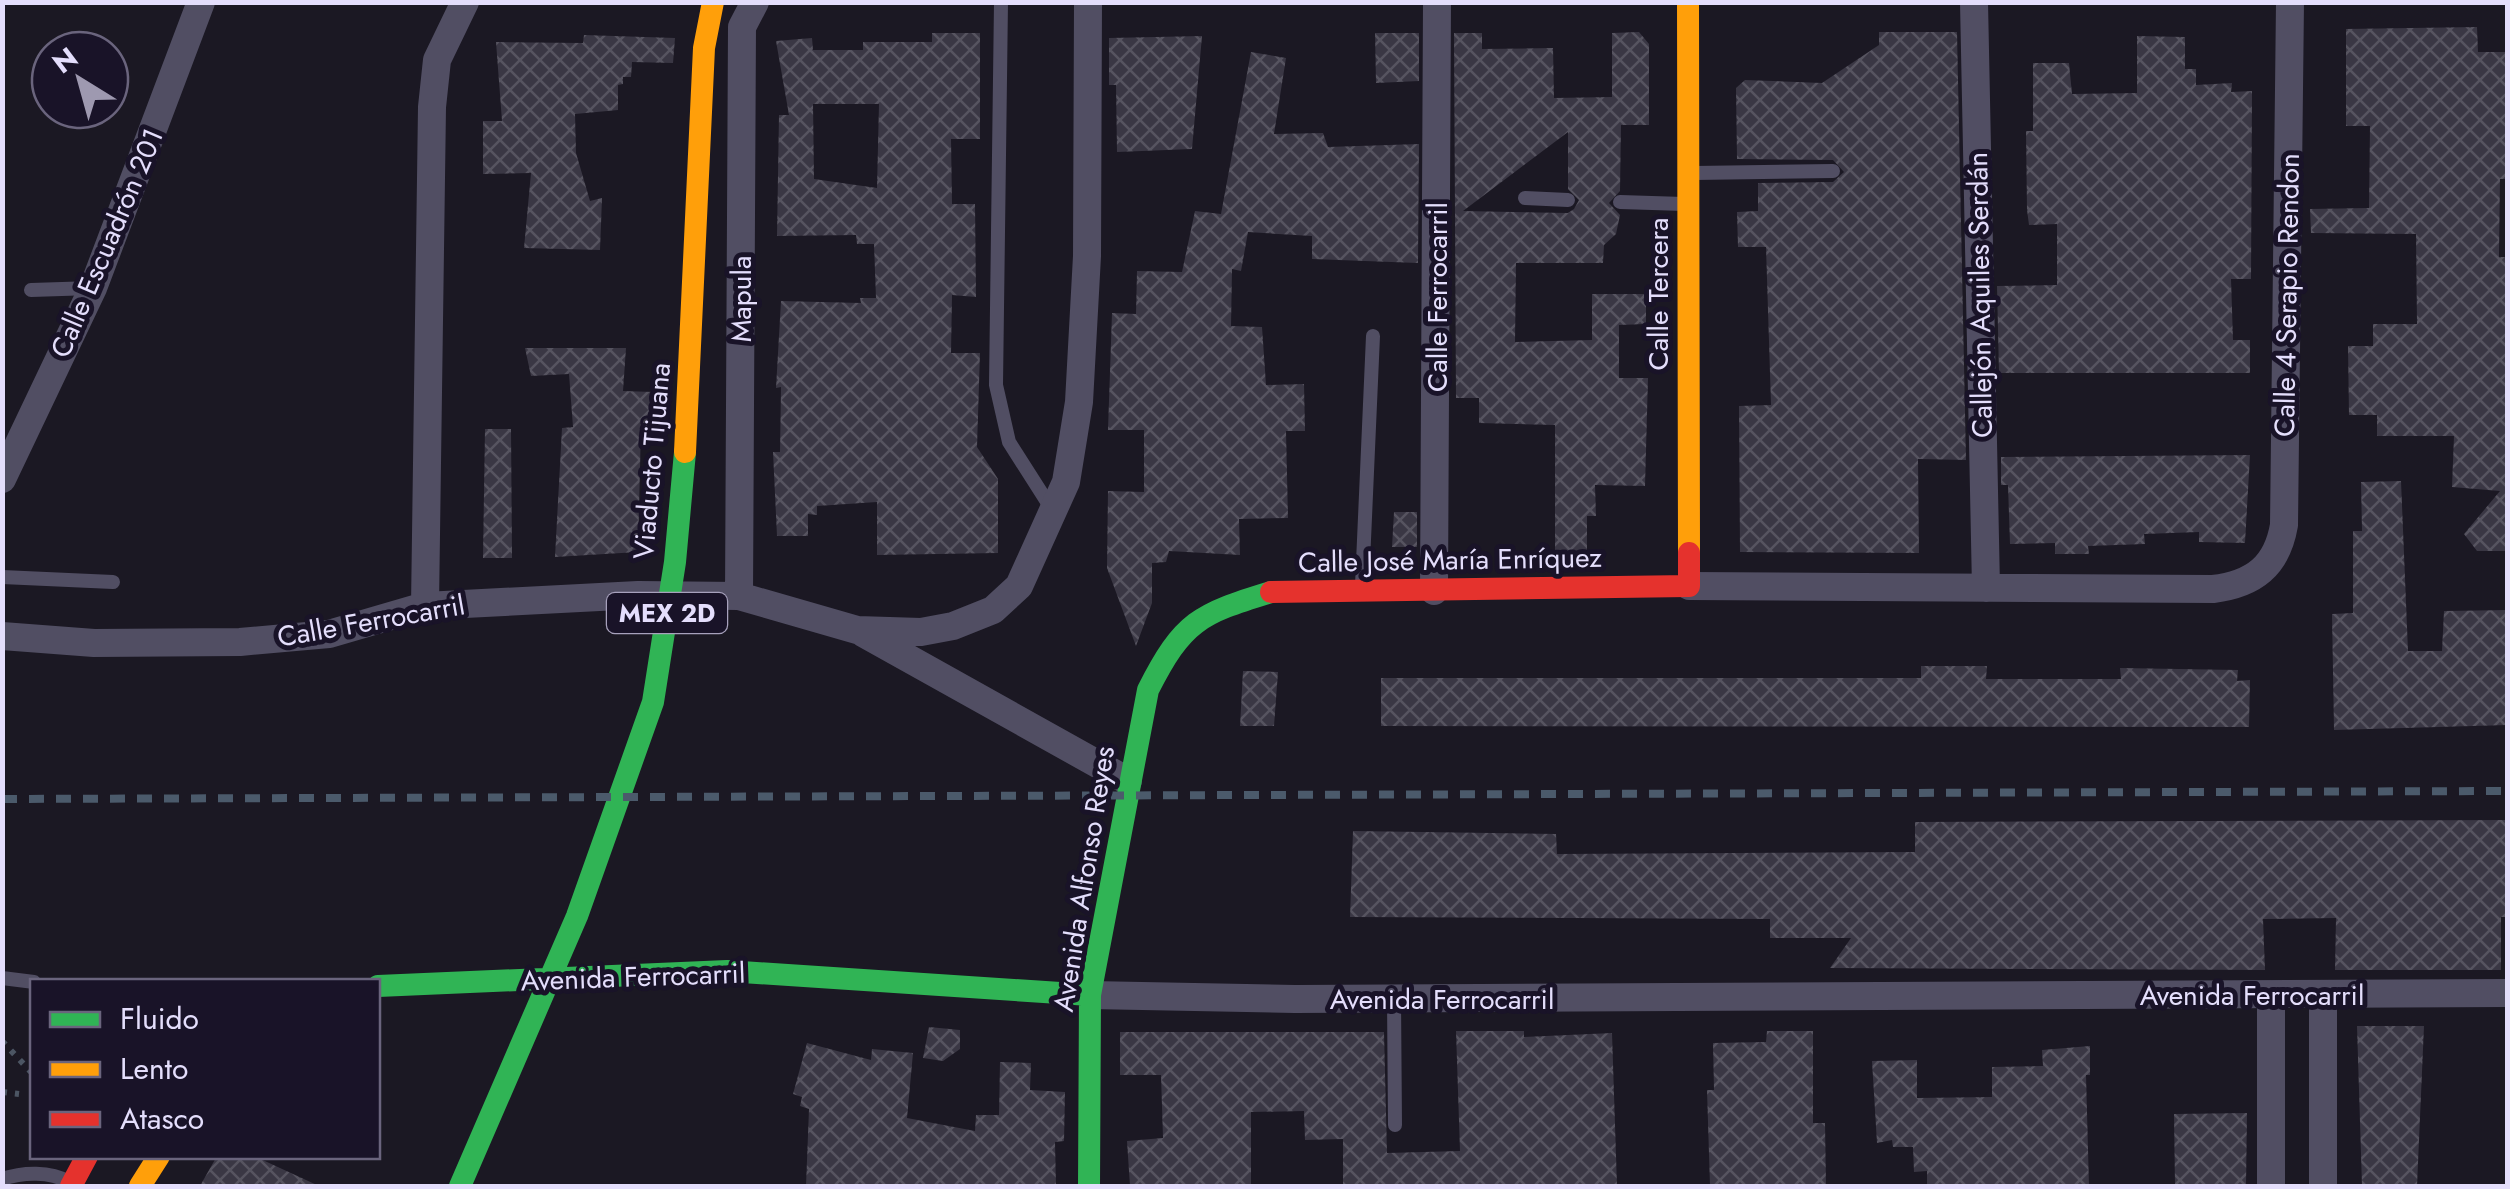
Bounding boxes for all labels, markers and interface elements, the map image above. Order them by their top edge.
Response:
north arrow [30,30,130,130]
text: N [44,37,86,83]
street label: Calle Escuadrón 201 [40,122,174,364]
street label: Callejón Aquiles Serdán [1957,152,2003,438]
street label: Calle 4 Serapio Rendon [2264,153,2310,437]
street label: Calle Ferrocarril [1417,202,1458,392]
street label: Calle Tercera [1638,217,1679,371]
street label: Mapula [721,256,762,342]
street label: Viaducto Tijuana [623,361,681,561]
street label: Calle José María Enríquez [1298,537,1602,583]
street label: Calle Ferrocarril [274,584,468,658]
road number: MEX 2D [607,593,727,633]
street label: Avenida Alfonso Reyes [1043,743,1125,1015]
street label: Avenida Ferrocarril [520,953,746,1001]
street label: Avenida Ferrocarril [2140,975,2364,1016]
legend [30,979,380,1159]
street label: Avenida Ferrocarril [1330,979,1554,1020]
text: Fluido [120,997,199,1040]
text: Lento [120,1047,188,1090]
text: Atasco [120,1097,204,1140]

